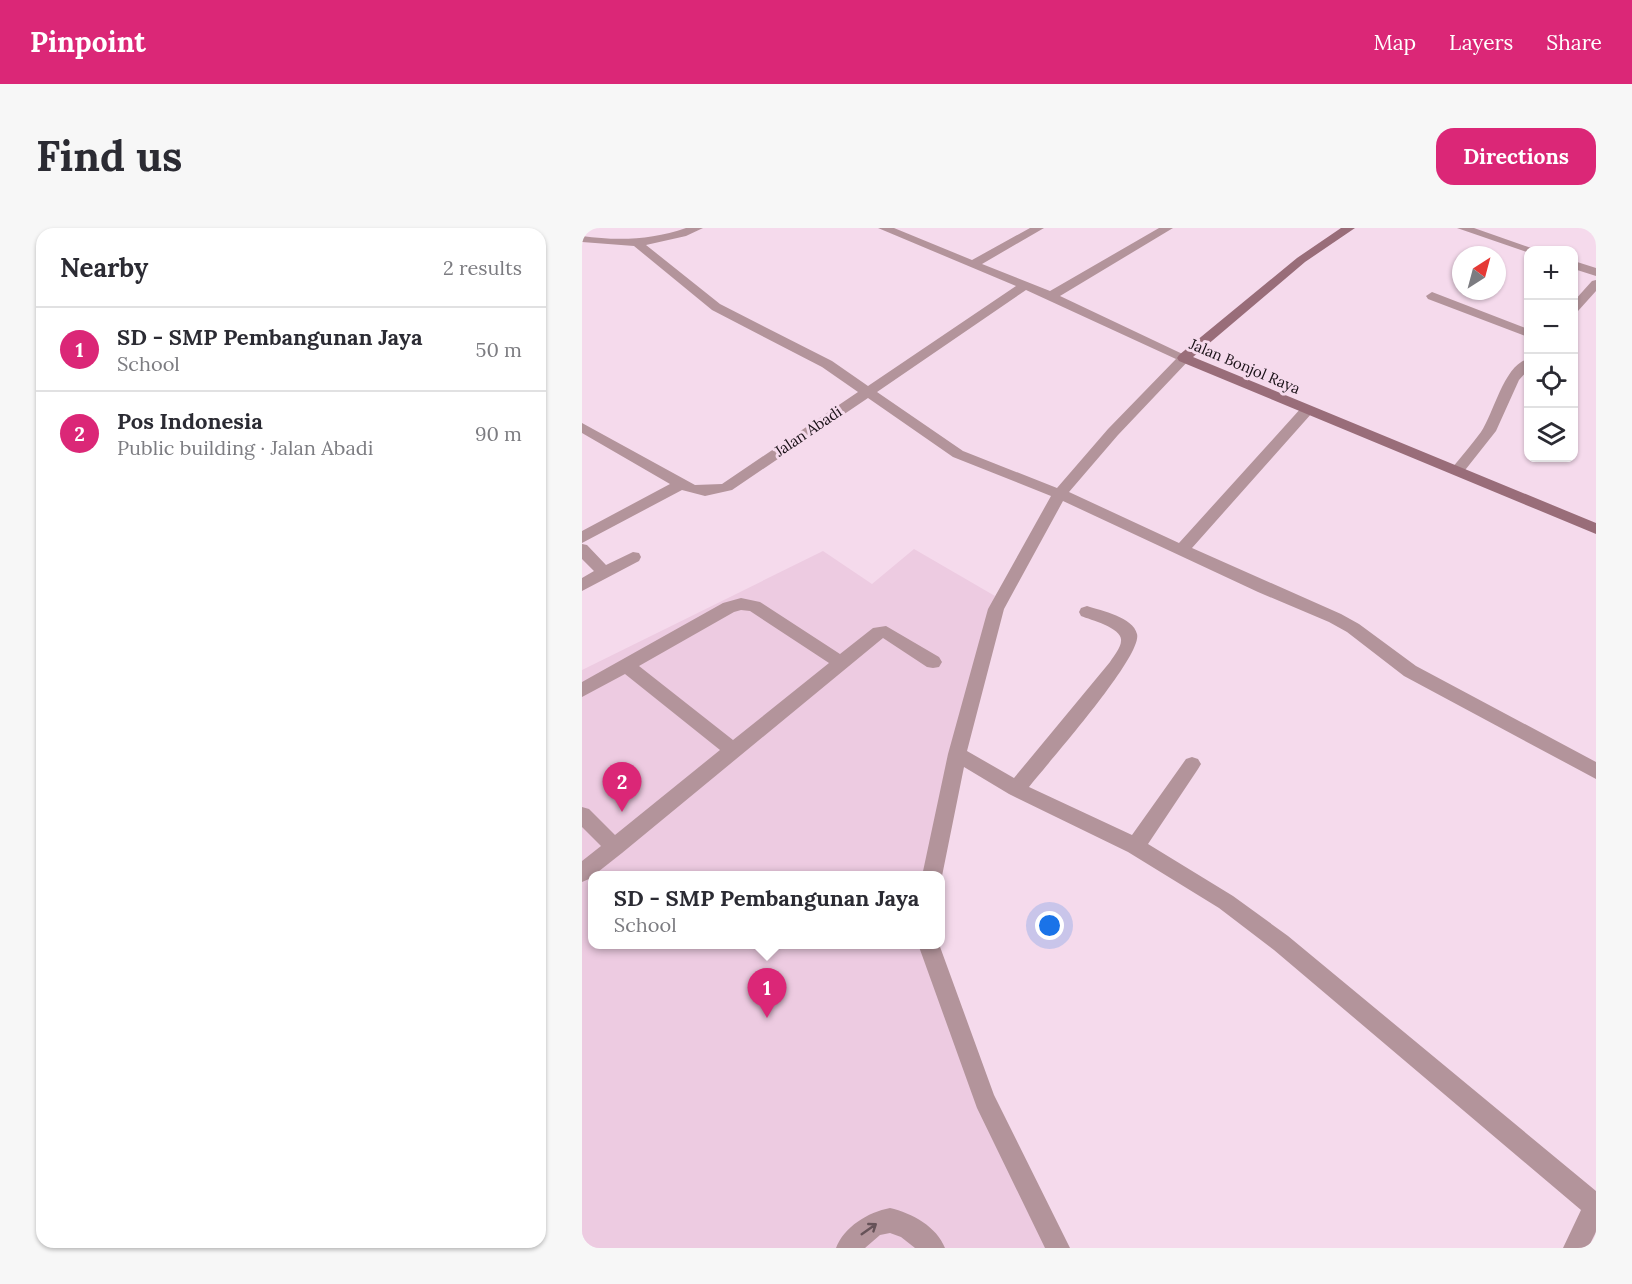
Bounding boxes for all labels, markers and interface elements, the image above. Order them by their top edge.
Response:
text: Pinpoint [30,24,146,60]
text: Map [1373,29,1416,56]
text: Layers [1449,29,1513,56]
text: Share [1546,29,1602,56]
button: Directions [1436,128,1596,185]
text: Find us [36,129,182,183]
north arrow [1452,246,1506,300]
map controls [1524,246,1578,462]
button: + [1524,246,1578,300]
text: Nearby [60,251,148,284]
text: 2 results [443,255,522,280]
button: − [1524,300,1578,354]
text: SD - SMP Pembangunan Jaya [117,323,422,351]
street label: Jalan Bonjol Raya [1186,334,1303,398]
text: 1 [75,337,84,362]
text: 50 m [476,337,522,362]
text: School [117,351,180,376]
button: locate [1524,354,1578,408]
street label: Jalan Abadi [770,402,845,461]
text: Pos Indonesia [117,407,263,435]
button: layers [1524,408,1578,462]
text: 2 [74,421,85,446]
text: 90 m [475,421,522,446]
text: Public building · Jalan Abadi [117,435,373,460]
pin: 2 [602,762,642,812]
popup [588,871,945,949]
text: SD - SMP Pembangunan Jaya [614,884,919,912]
your location [1035,911,1064,940]
text: School [614,912,677,937]
pin: 1 [748,968,786,1018]
one-way arrow [861,1223,877,1235]

